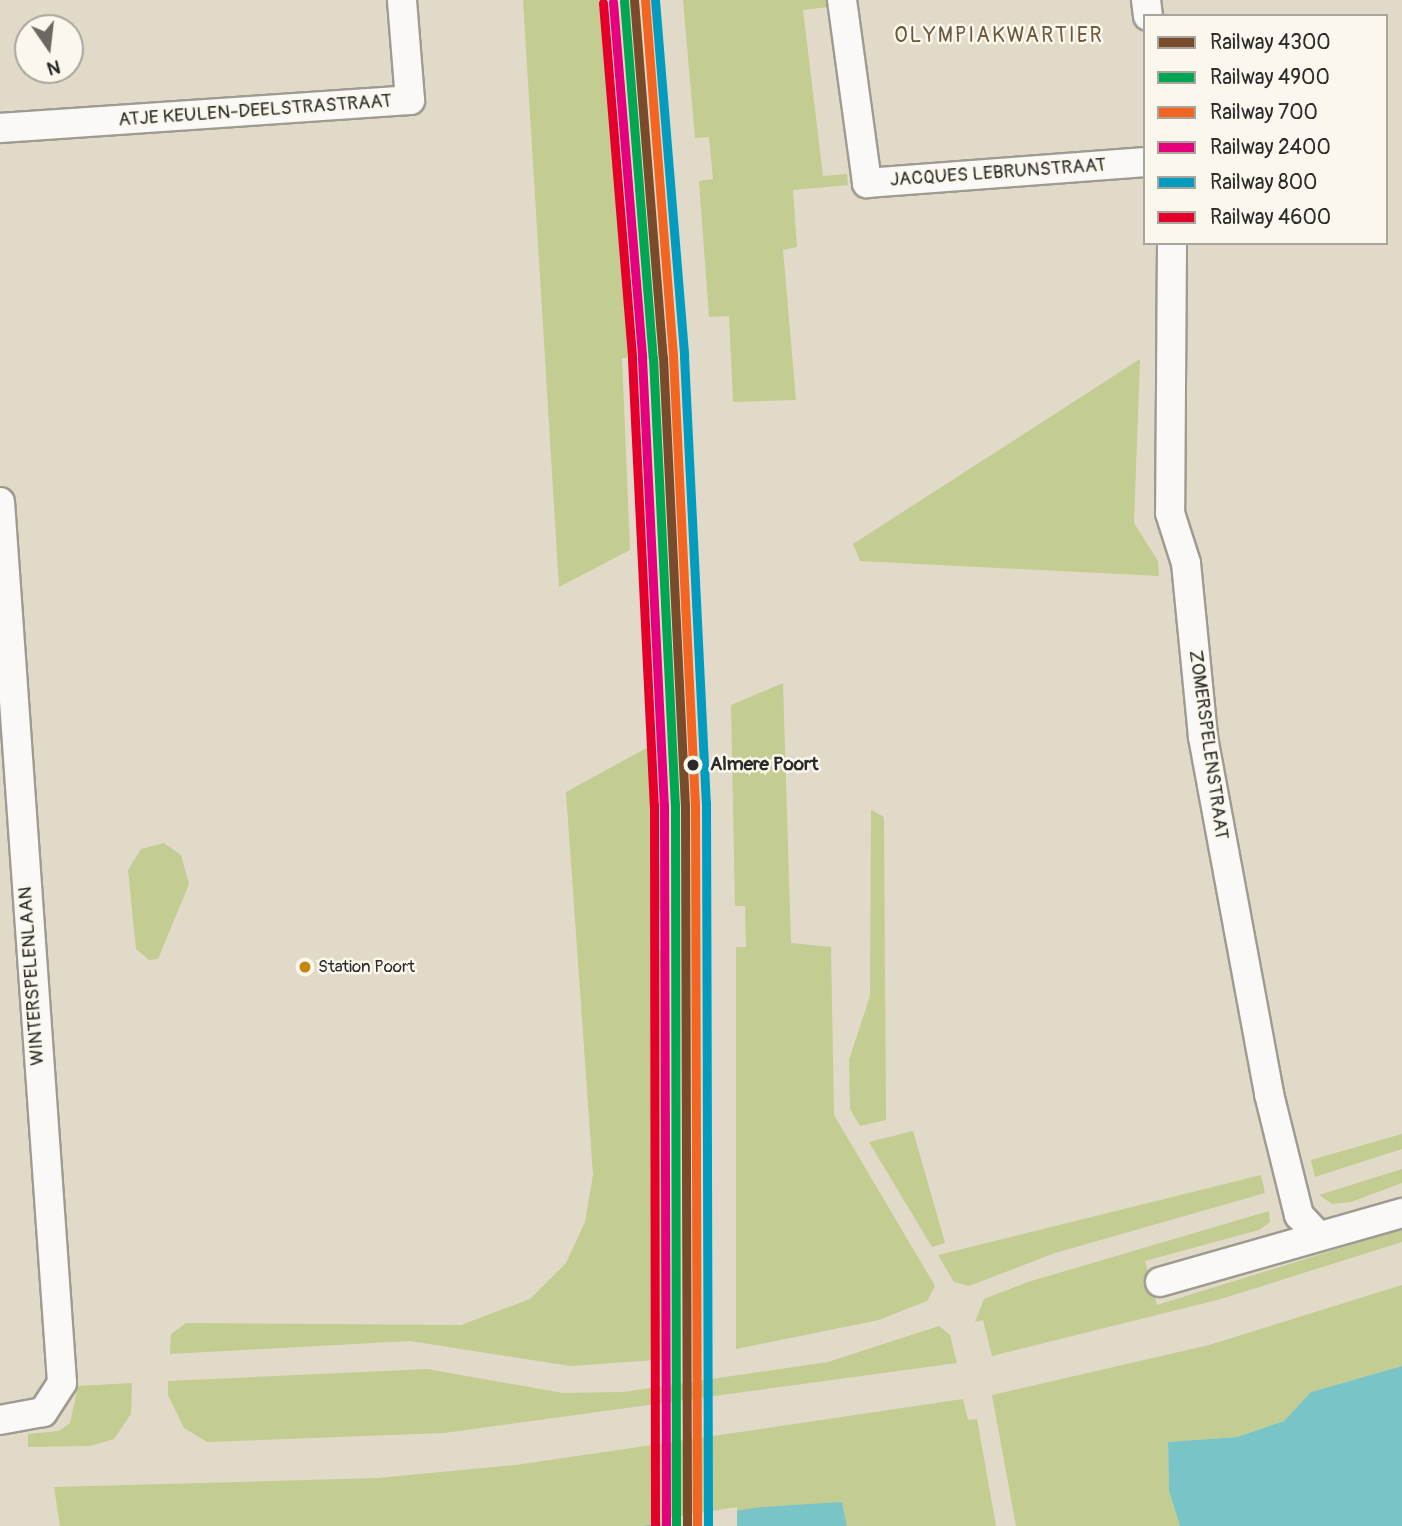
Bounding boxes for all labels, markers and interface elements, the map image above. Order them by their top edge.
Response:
north arrow [14,14,84,84]
legend [1143,14,1388,245]
district label: OLYMPIAKWARTIER [896,23,1102,49]
text: Railway 4300 [1210,29,1331,56]
text: N [44,54,63,81]
text: Railway 4900 [1210,64,1330,91]
street label: ATJE KEULEN-DEELSTRASTRAAT [118,90,392,132]
text: Railway 700 [1210,99,1318,126]
text: Railway 2400 [1210,134,1331,161]
street label: JACQUES LEBRUNSTRAAT [889,154,1107,192]
text: Railway 800 [1210,169,1317,196]
text: Railway 4600 [1210,204,1331,231]
street label: ZOMERSPELENSTRAAT [1183,649,1233,841]
marker: Almere Poort [682,754,704,776]
place label: Almere Poort [710,754,818,776]
street label: WINTERSPELENLAAN [14,886,50,1066]
place label: Station Poort [318,957,415,977]
marker: Station Poort [298,960,312,974]

